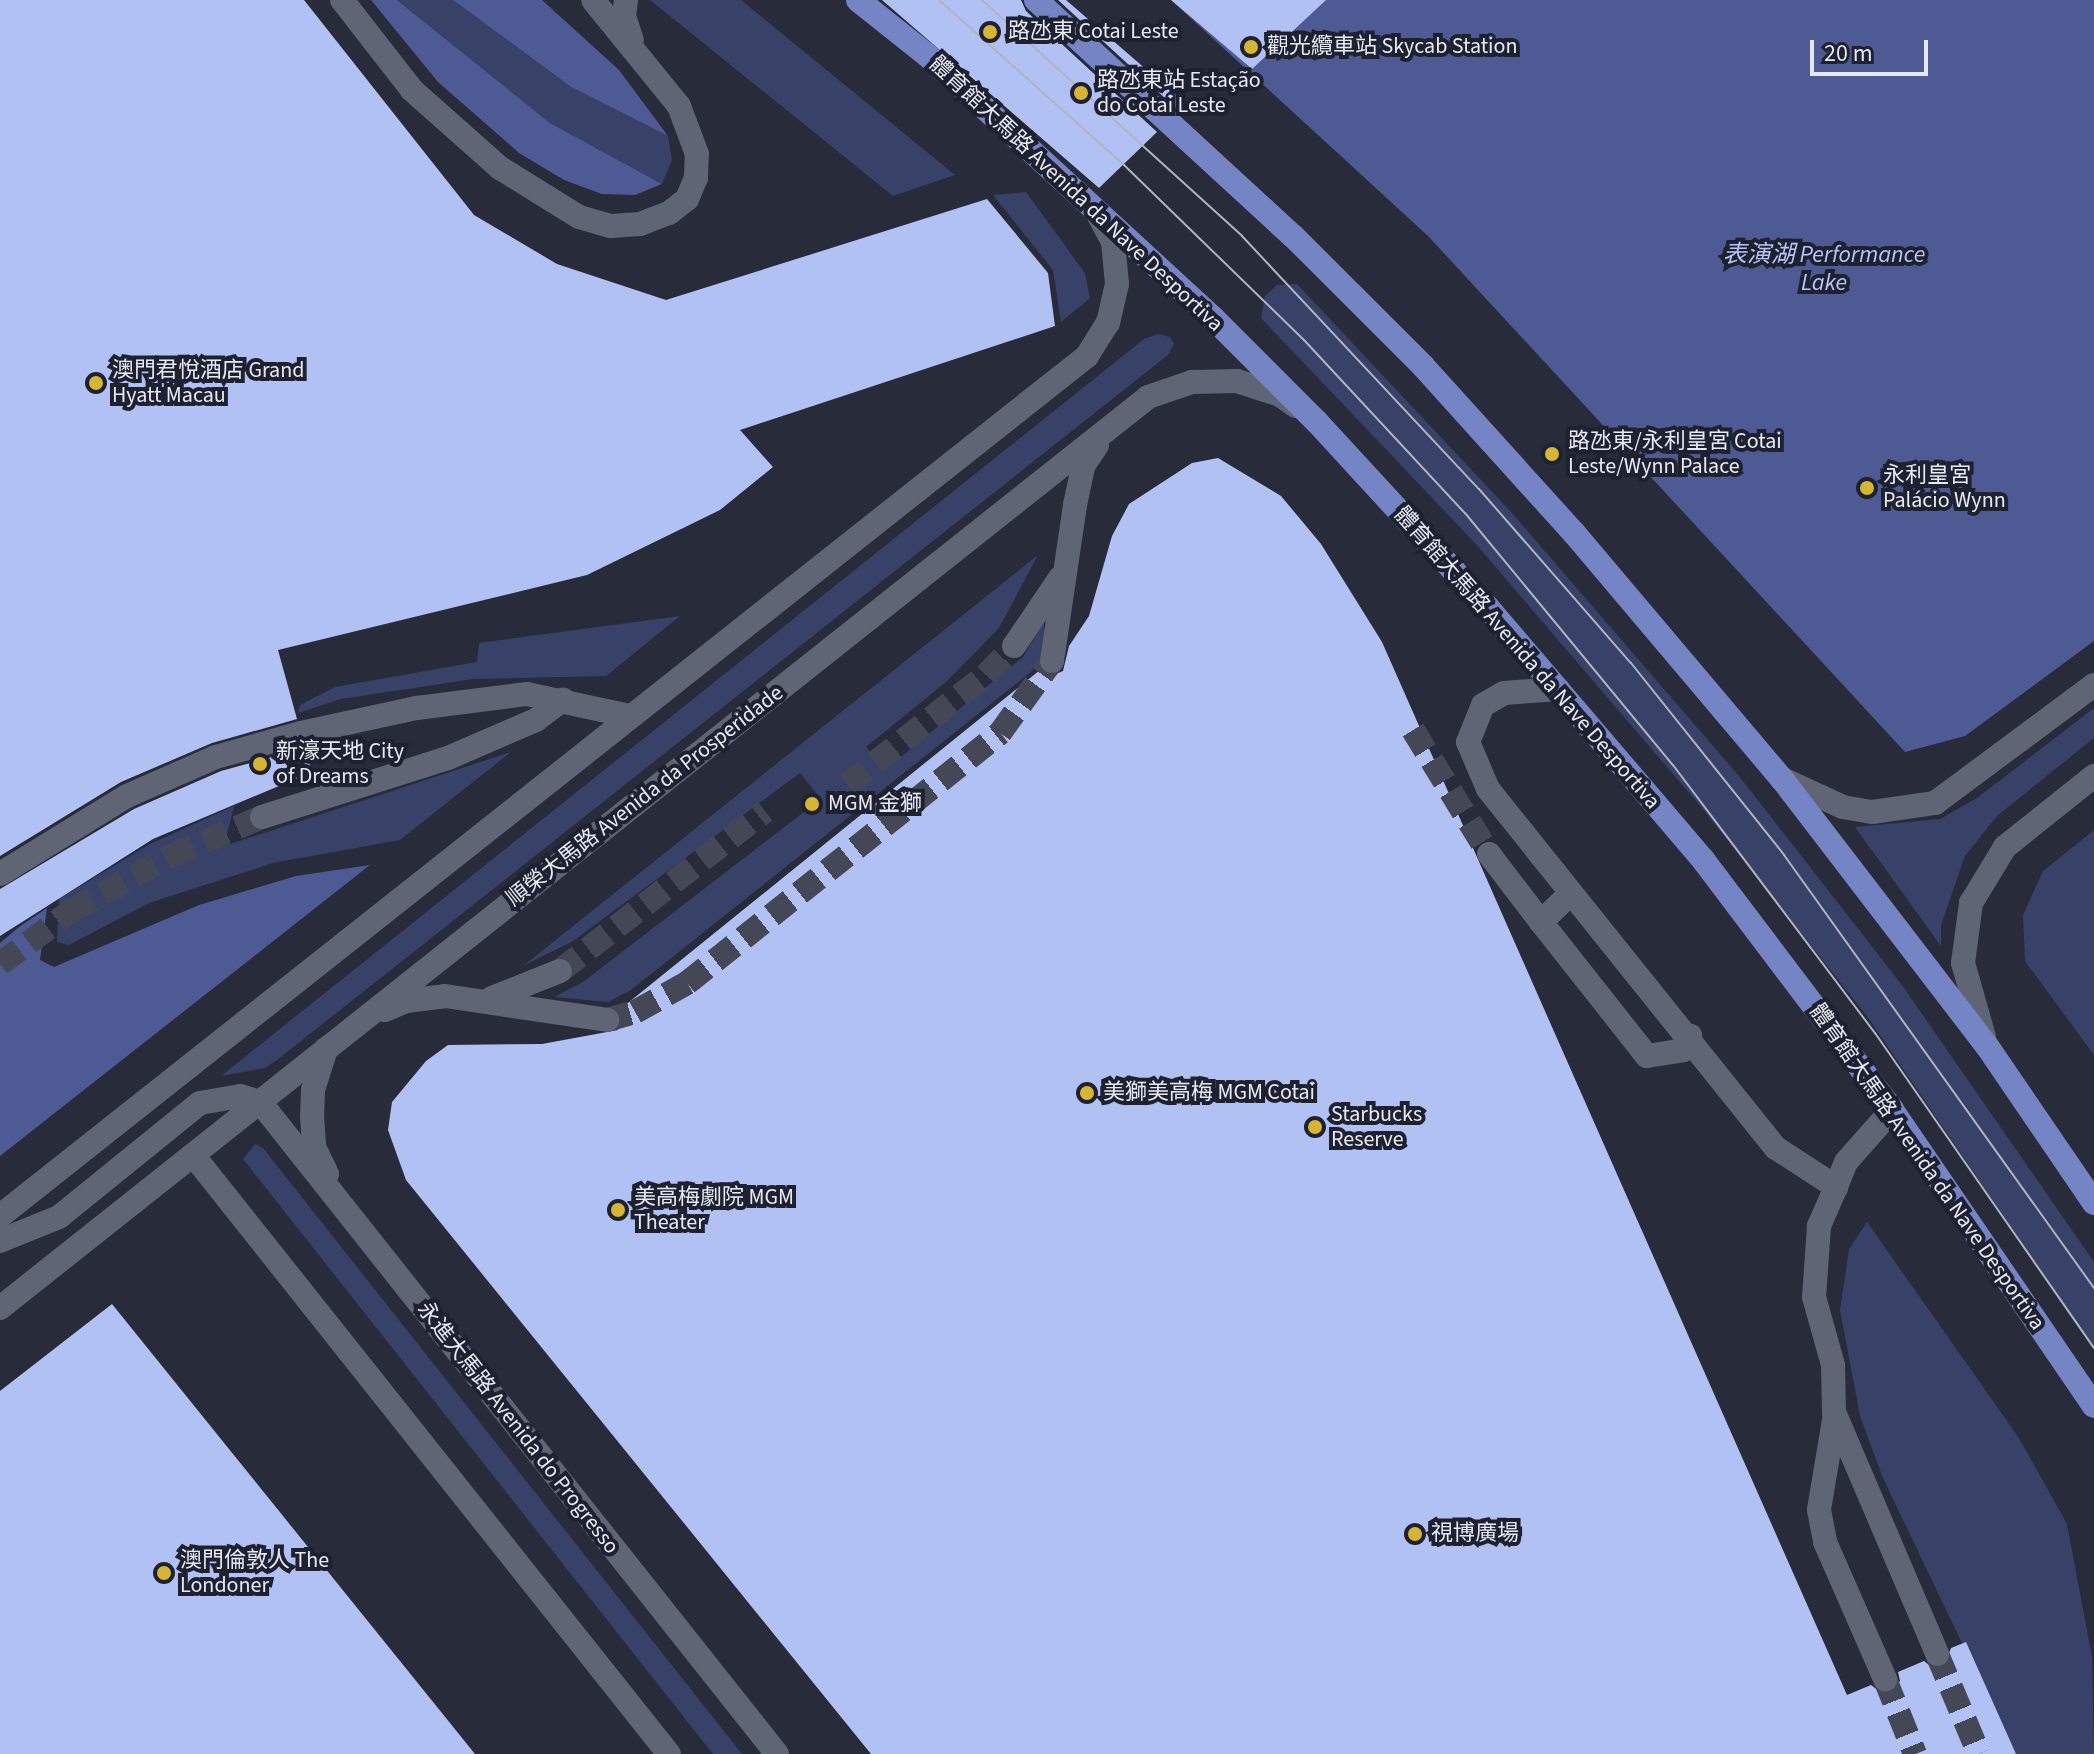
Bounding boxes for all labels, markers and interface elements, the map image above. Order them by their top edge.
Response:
place label: 路氹東 Cotai Leste [1008,19,1179,45]
marker: 路氹東 Cotai Leste [979,21,1001,43]
scale bar [1814,24,1932,74]
place label: 觀光纜車站 Skycab Station [1267,34,1517,60]
text: 20 m [1824,36,1873,71]
marker: 觀光纜車站 Skycab Station [1242,38,1260,56]
street label: 體育館大馬路 Avenida da Nave Desportiva [924,51,1228,337]
place label: 路氹東站 Estação do Cotai Leste [1097,67,1261,118]
marker: 路氹東站 Estação do Cotai Leste [1072,84,1090,102]
water label: 表演湖 Performance Lake [1723,241,1925,297]
place label: 澳門君悅酒店 Grand Hyatt Macau [112,357,304,408]
marker: 澳門君悅酒店 Grand Hyatt Macau [87,374,105,392]
place label: 路氹東/永利皇宮 Cotai Leste/Wynn Palace [1568,428,1782,480]
marker: 路氹東/永利皇宮 Cotai Leste/Wynn Palace [1543,445,1561,463]
place label: 永利皇宮 Palácio Wynn [1883,462,2006,514]
marker: 永利皇宮 Palácio Wynn [1858,479,1876,497]
street label: 體育館大馬路 Avenida da Nave Desportiva [1388,501,1666,815]
street label: 順榮大馬路 Avenida da Prosperidade [501,680,789,912]
place label: 新濠天地 City of Dreams [276,738,404,790]
marker: 新濠天地 City of Dreams [251,755,269,773]
place label: MGM 金獅 [828,791,922,817]
marker: MGM 金獅 [803,795,821,813]
street label: 體育館大馬路 Avenida da Nave Desportiva [1804,999,2050,1335]
place label: 美獅美高梅 MGM Cotai [1103,1080,1315,1106]
marker: 美獅美高梅 MGM Cotai [1078,1084,1096,1102]
place label: Starbucks Reserve [1331,1101,1422,1152]
marker: Starbucks Reserve [1306,1118,1324,1136]
place label: 美高梅劇院 MGM Theater [634,1184,794,1236]
marker: 美高梅劇院 MGM Theater [609,1201,627,1219]
street label: 永進大馬路 Avenida do Progresso [411,1297,625,1559]
place label: 視博廣場 [1431,1521,1519,1547]
marker: 視博廣場 [1406,1525,1424,1543]
place label: 澳門倫敦人 The Londoner [180,1547,329,1598]
marker: 澳門倫敦人 The Londoner [155,1564,173,1582]

